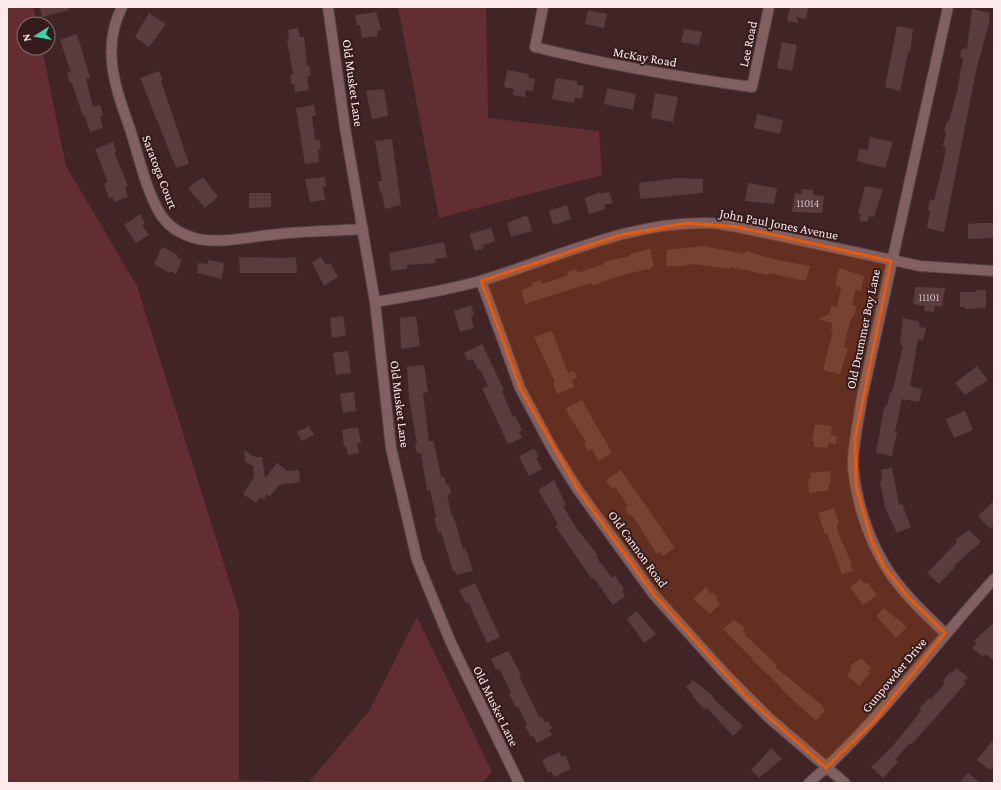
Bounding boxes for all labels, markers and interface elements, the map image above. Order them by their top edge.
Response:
north arrow [16,16,56,56]
street label: Lee Road [736,19,760,68]
text: N [19,33,33,43]
street label: Old Musket Lane [339,38,367,128]
street label: McKay Road [612,44,678,70]
street label: Saratoga Court [139,133,181,212]
house number: 11014 [797,197,820,209]
street label: John Paul Jones Avenue [717,205,840,243]
street label: Old Drummer Boy Lane [843,267,883,390]
house number: 11101 [919,291,940,303]
street label: Old Musket Lane [387,359,413,449]
street label: Old Cannon Road [605,508,671,590]
street label: Gunpowder Drive [858,634,930,715]
street label: Old Musket Lane [470,663,522,749]

